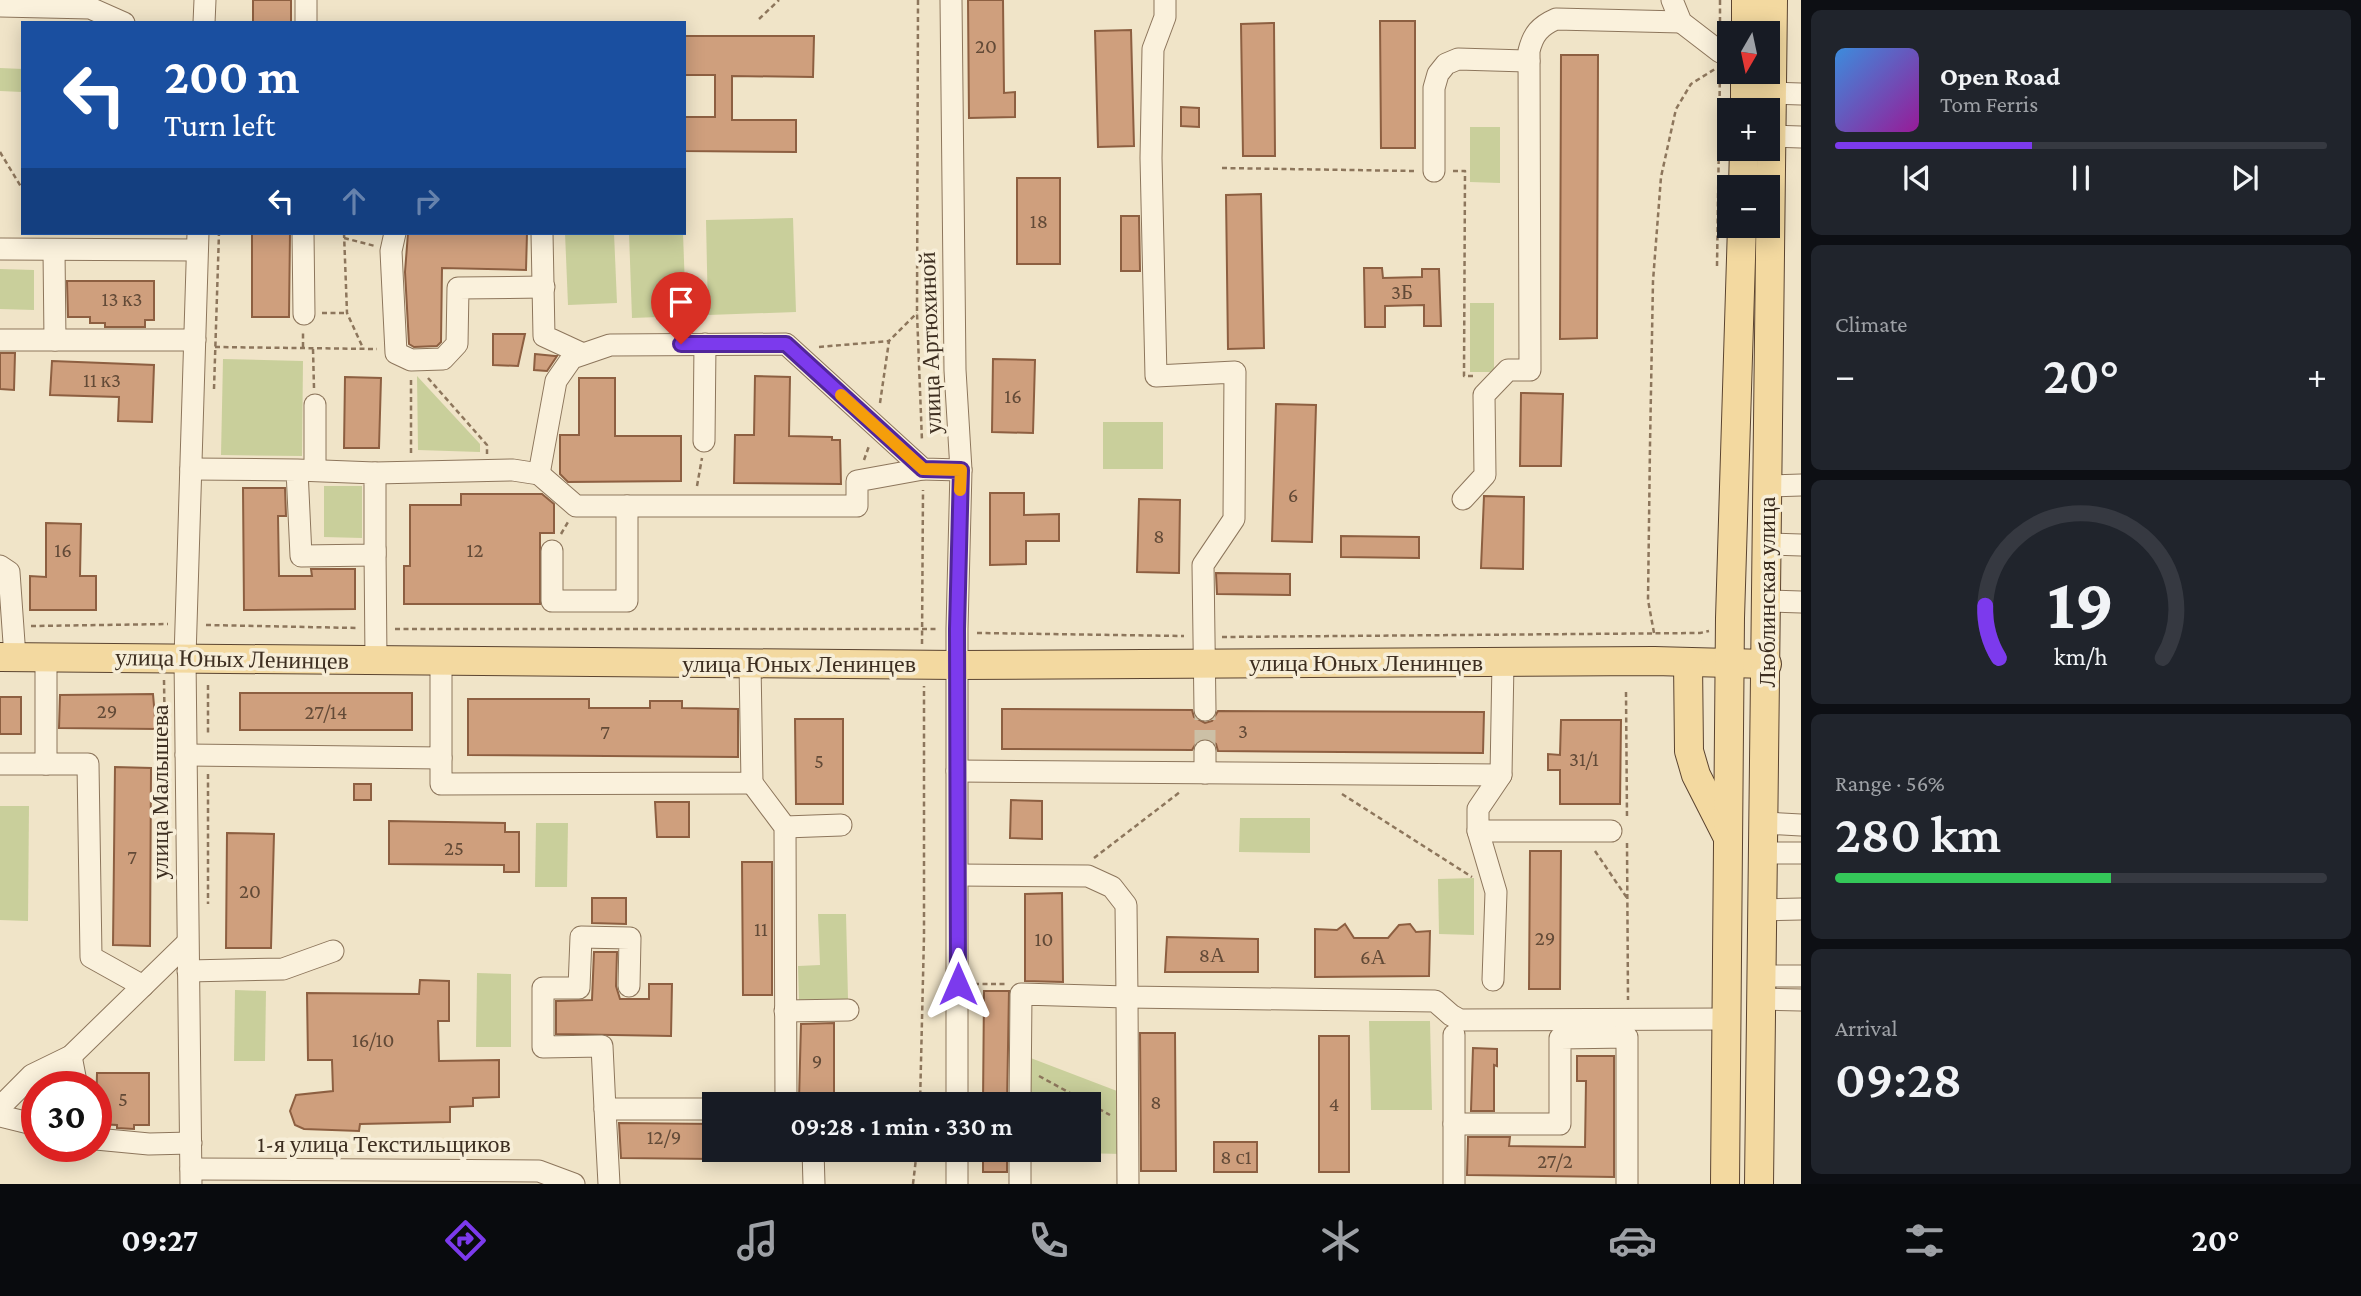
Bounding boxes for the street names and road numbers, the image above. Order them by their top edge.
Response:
street label: улица Артюхиной [913,251,946,435]
street label: Люблинская улица [1753,496,1780,687]
street label: улица Юных Ленинцев [115,643,349,674]
street label: улица Юных Ленинцев [1249,649,1483,676]
street label: улица Юных Ленинцев [682,650,916,677]
street label: улица Малышева [146,704,173,879]
street label: 1-я улица Текстильщиков [257,1130,511,1157]

